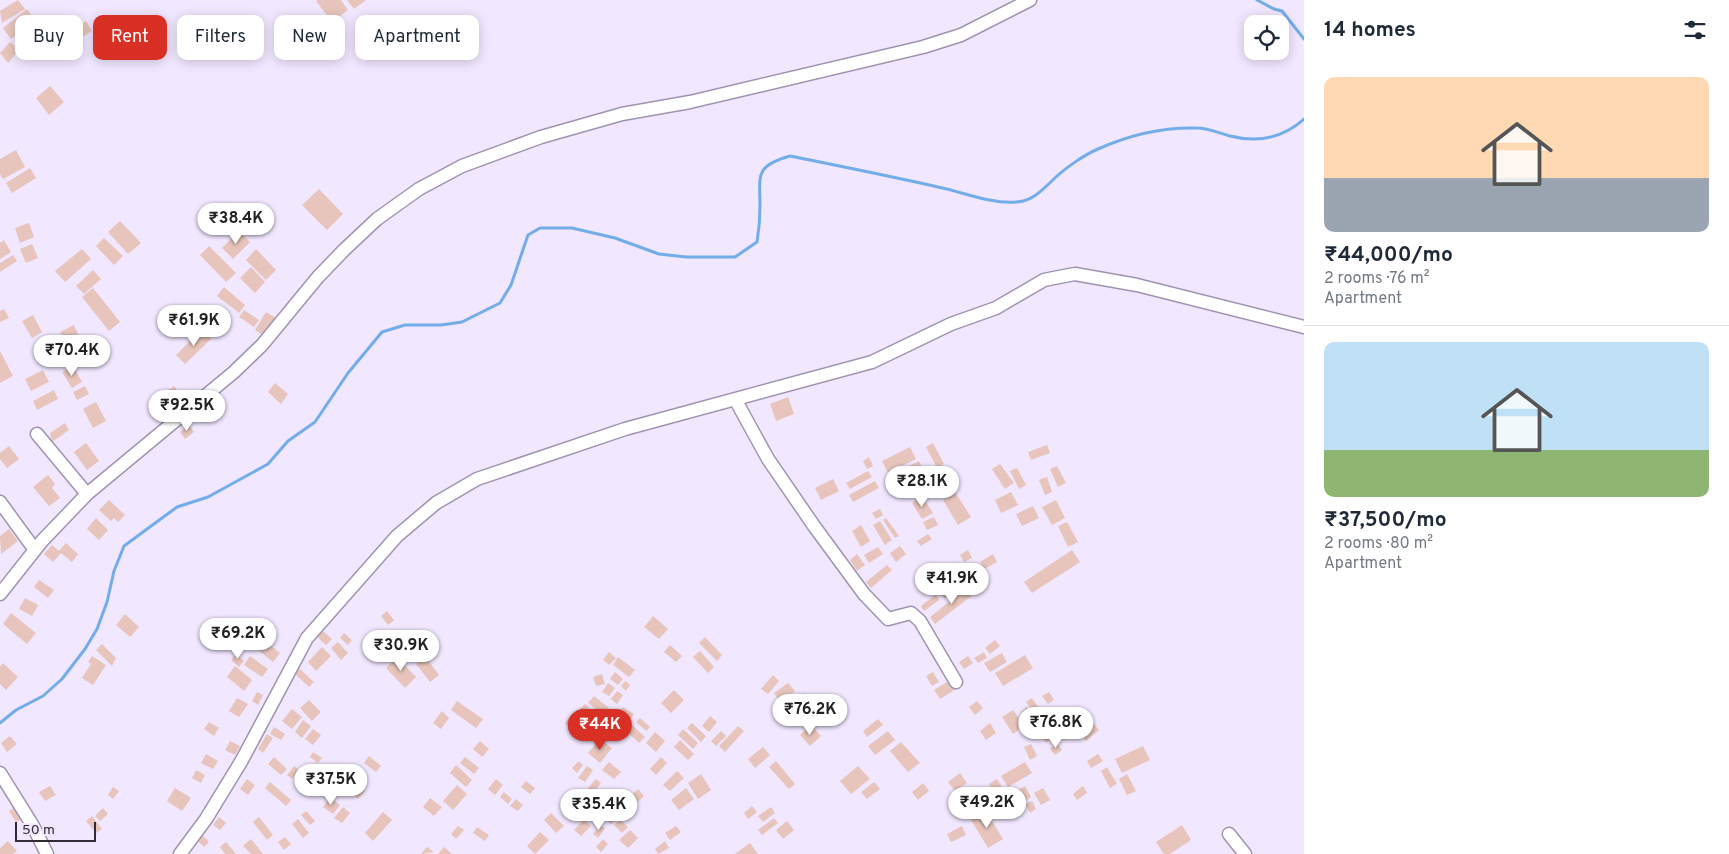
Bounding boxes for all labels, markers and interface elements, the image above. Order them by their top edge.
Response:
chip: Buy [15,15,83,60]
chip: Rent [93,15,167,60]
chip: Filters [177,15,264,60]
chip: New [274,15,345,60]
chip: Apartment [355,15,479,60]
map controls [1244,15,1289,60]
button: locate [1244,15,1289,60]
icon: filters [1681,16,1709,44]
text: 14 homes [1324,17,1416,44]
icon: home [1472,109,1562,199]
pin: ₹38.4K [195,202,277,245]
text: ₹38.4K [208,209,264,229]
text: ₹44,000/mo [1324,242,1453,269]
text: 2 rooms · 76 m² [1324,269,1430,289]
text: Apartment [1324,289,1402,309]
pin: ₹61.9K [153,304,235,347]
text: ₹61.9K [168,311,220,331]
pin: ₹70.4K [31,334,113,377]
text: ₹70.4K [44,341,100,361]
icon: home [1472,375,1562,465]
pin: ₹92.5K [146,390,228,432]
text: ₹92.5K [159,396,215,416]
pin: ₹28.1K [881,466,963,508]
text: ₹28.1K [896,472,948,492]
text: ₹37,500/mo [1324,507,1447,534]
text: 2 rooms · 80 m² [1324,534,1433,554]
text: Apartment [1324,554,1402,574]
pin: ₹41.9K [911,562,993,605]
text: ₹41.9K [926,569,978,589]
pin: ₹69.2K [197,618,279,660]
text: ₹69.2K [210,624,266,644]
pin: ₹30.9K [360,630,442,672]
text: ₹30.9K [373,636,429,656]
pin: ₹76.2K [769,694,851,736]
text: ₹76.2K [783,700,837,720]
pin: ₹76.8K [1015,706,1097,749]
pin: ₹44K [570,708,630,751]
text: ₹76.8K [1029,713,1083,733]
text: ₹44K [579,715,621,735]
pin: ₹37.5K [290,764,372,806]
text: ₹37.5K [305,770,357,790]
pin: ₹49.2K [946,786,1028,829]
pin: ₹35.4K [558,788,640,831]
text: ₹49.2K [959,793,1015,813]
text: ₹35.4K [571,795,627,815]
scale bar [15,819,96,842]
text: 50 m [22,822,55,839]

